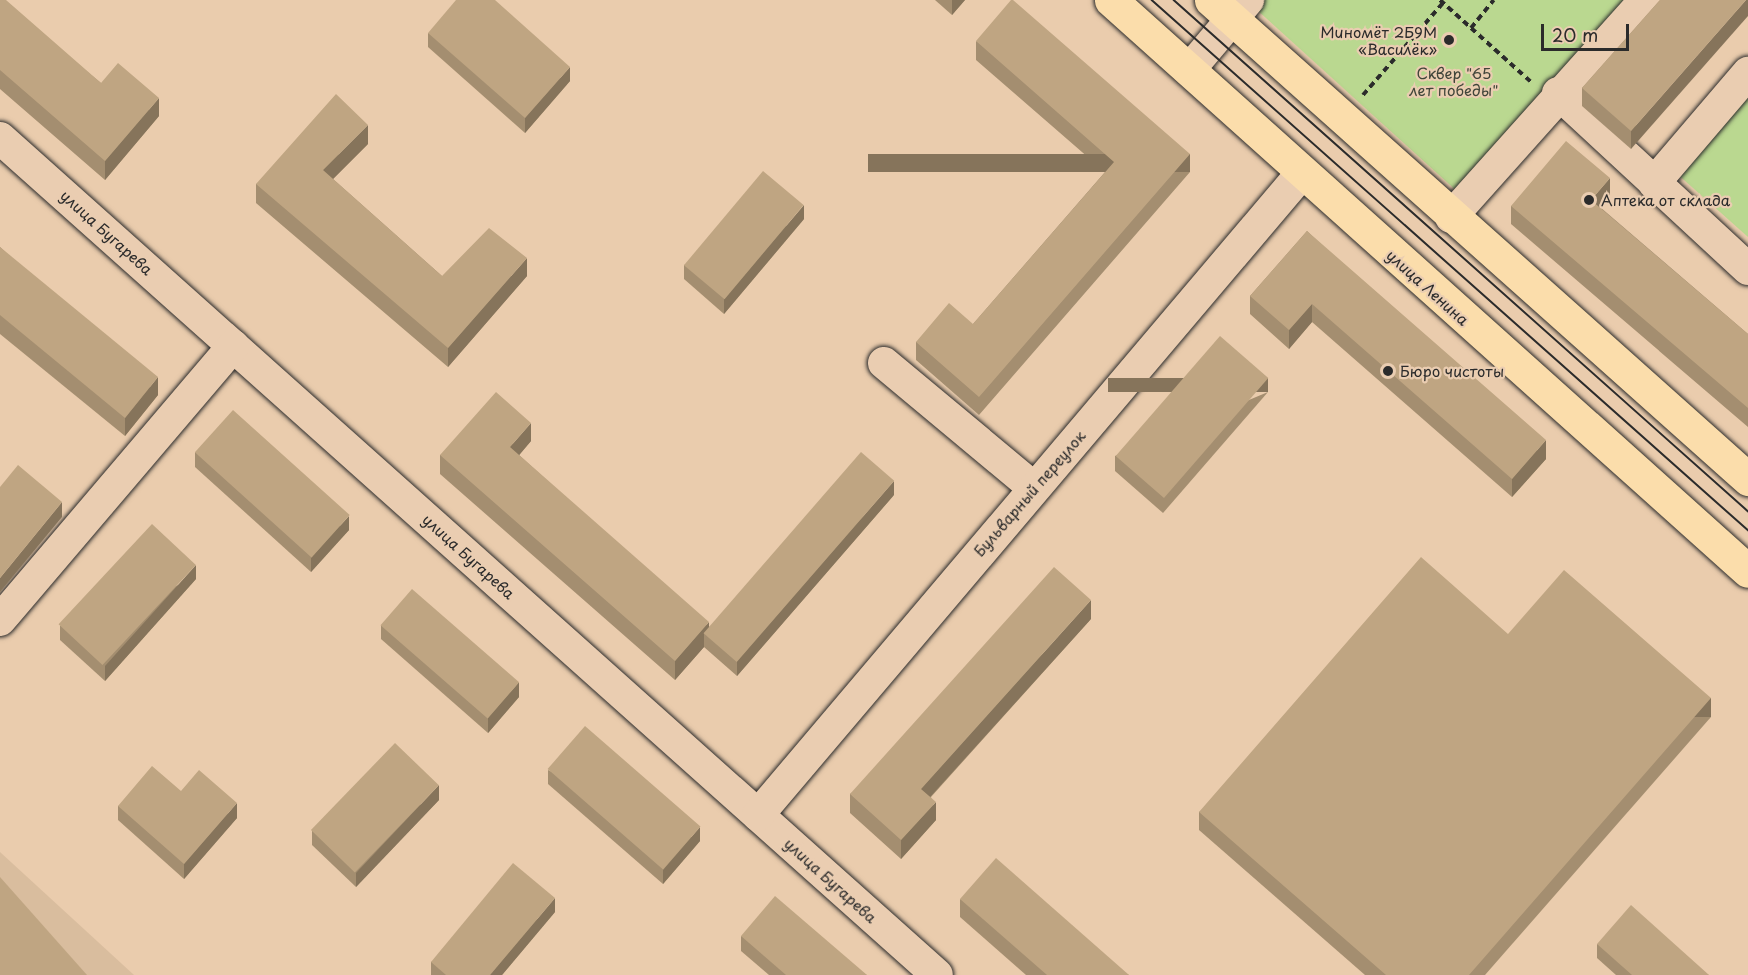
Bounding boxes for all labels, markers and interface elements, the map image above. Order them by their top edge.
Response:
scale bar [1544,12,1632,50]
text: 20 m [1552,21,1598,48]
place label: Миномёт 2Б9М «Василёк» [1320,22,1437,57]
marker: Миномёт 2Б9М «Василёк» [1442,33,1456,47]
park label: Сквер "65 лет победы" [1410,63,1498,98]
street label: улица Бугарева [57,186,157,278]
place label: Аптека от склада [1601,191,1731,209]
marker: Аптека от склада [1582,193,1596,207]
street label: улица Ленина [1383,245,1473,329]
place label: Бюро чистоты [1400,362,1504,380]
marker: Бюро чистоты [1381,364,1395,378]
street label: Бульварный переулок [969,426,1089,560]
street label: улица Бугарева [419,510,519,602]
street label: улица Бугарева [781,834,881,926]

